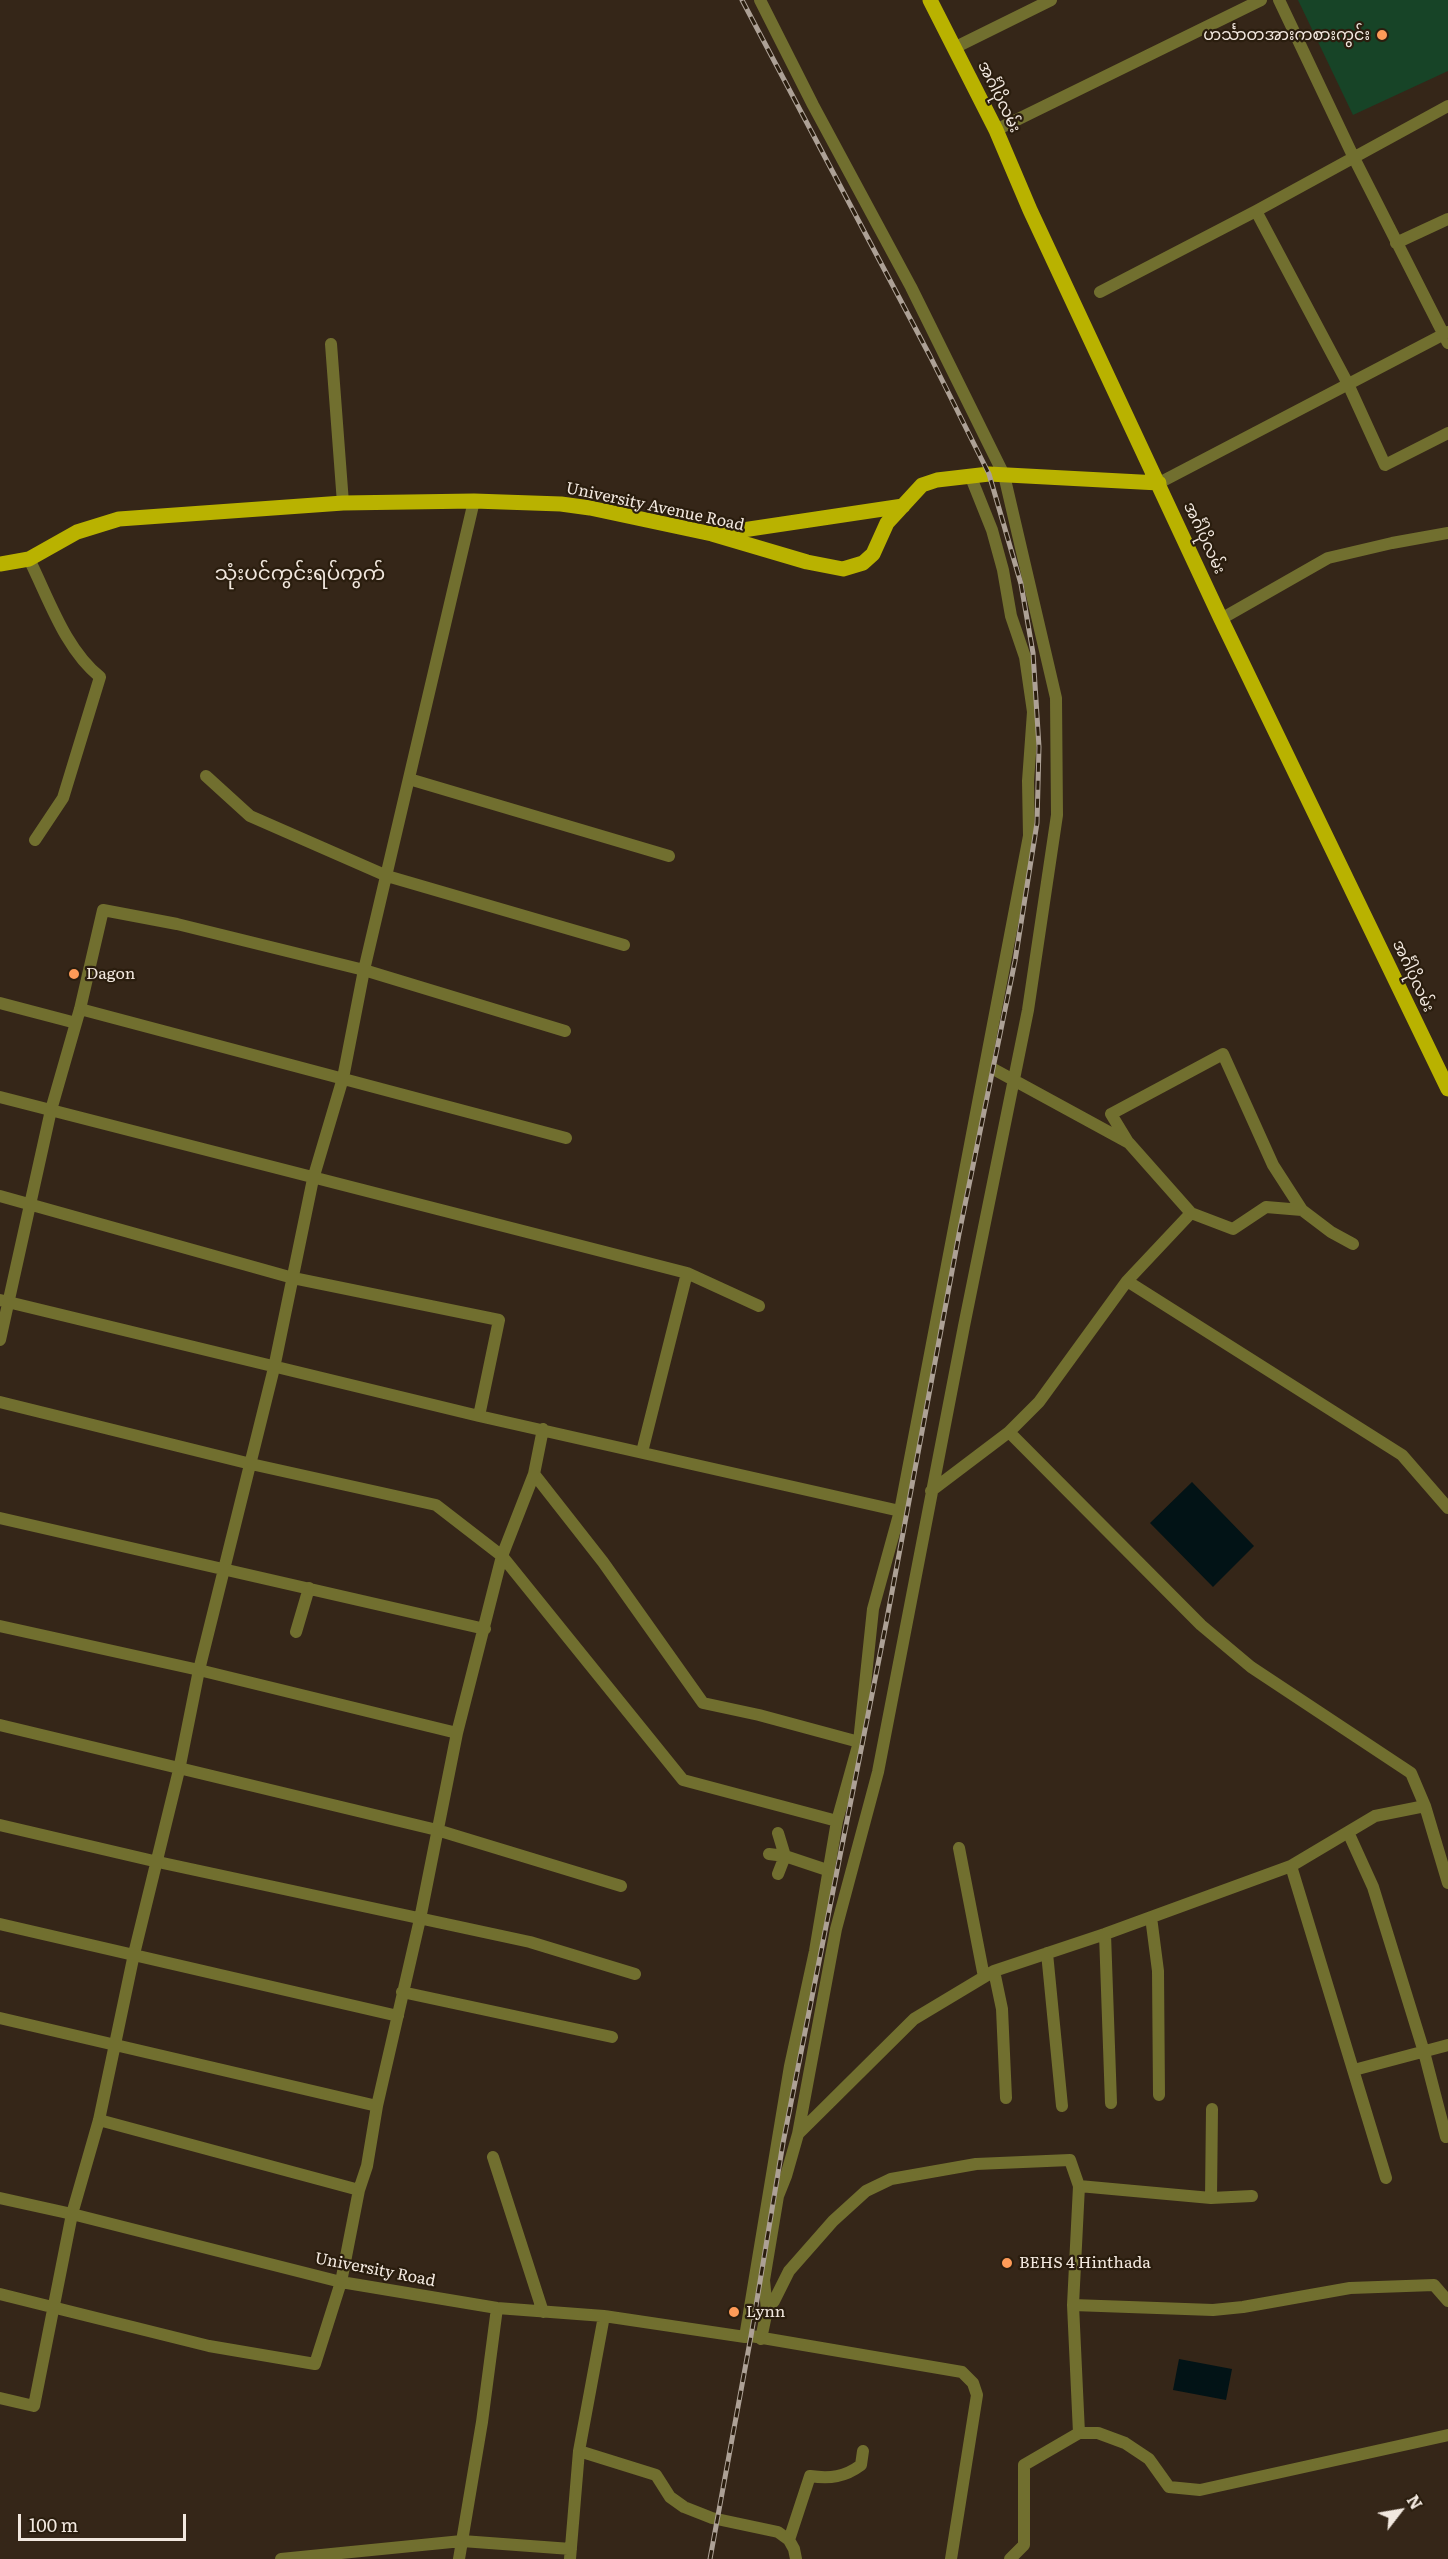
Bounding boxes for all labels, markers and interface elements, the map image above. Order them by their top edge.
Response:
place label: ဟင်္သာတအားကစားကွင်း [1203,25,1370,45]
marker: ဟင်္သာတအားကစားကွင်း [1375,28,1389,42]
street label: အင်္ဂါပိုလမ်း [973,58,1025,136]
street label: University Avenue Road [564,479,746,535]
street label: အင်္ဂါပိုလမ်း [1179,499,1229,577]
district label: သုံးပင်ကွင်းရပ်ကွက် [215,562,385,586]
street label: အင်္ဂါပိုလမ်း [1388,937,1438,1015]
place label: Dagon [86,964,135,984]
marker: Dagon [67,967,81,981]
street label: University Road [313,2249,437,2291]
place label: BEHS 4 Hinthada [1019,2253,1151,2273]
marker: BEHS 4 Hinthada [1000,2256,1014,2270]
place label: Lynn [746,2302,785,2322]
marker: Lynn [727,2305,741,2319]
north arrow [1370,2481,1430,2541]
text: N [1402,2490,1429,2514]
scale bar [21,2502,189,2540]
text: 100 m [29,2511,78,2538]

